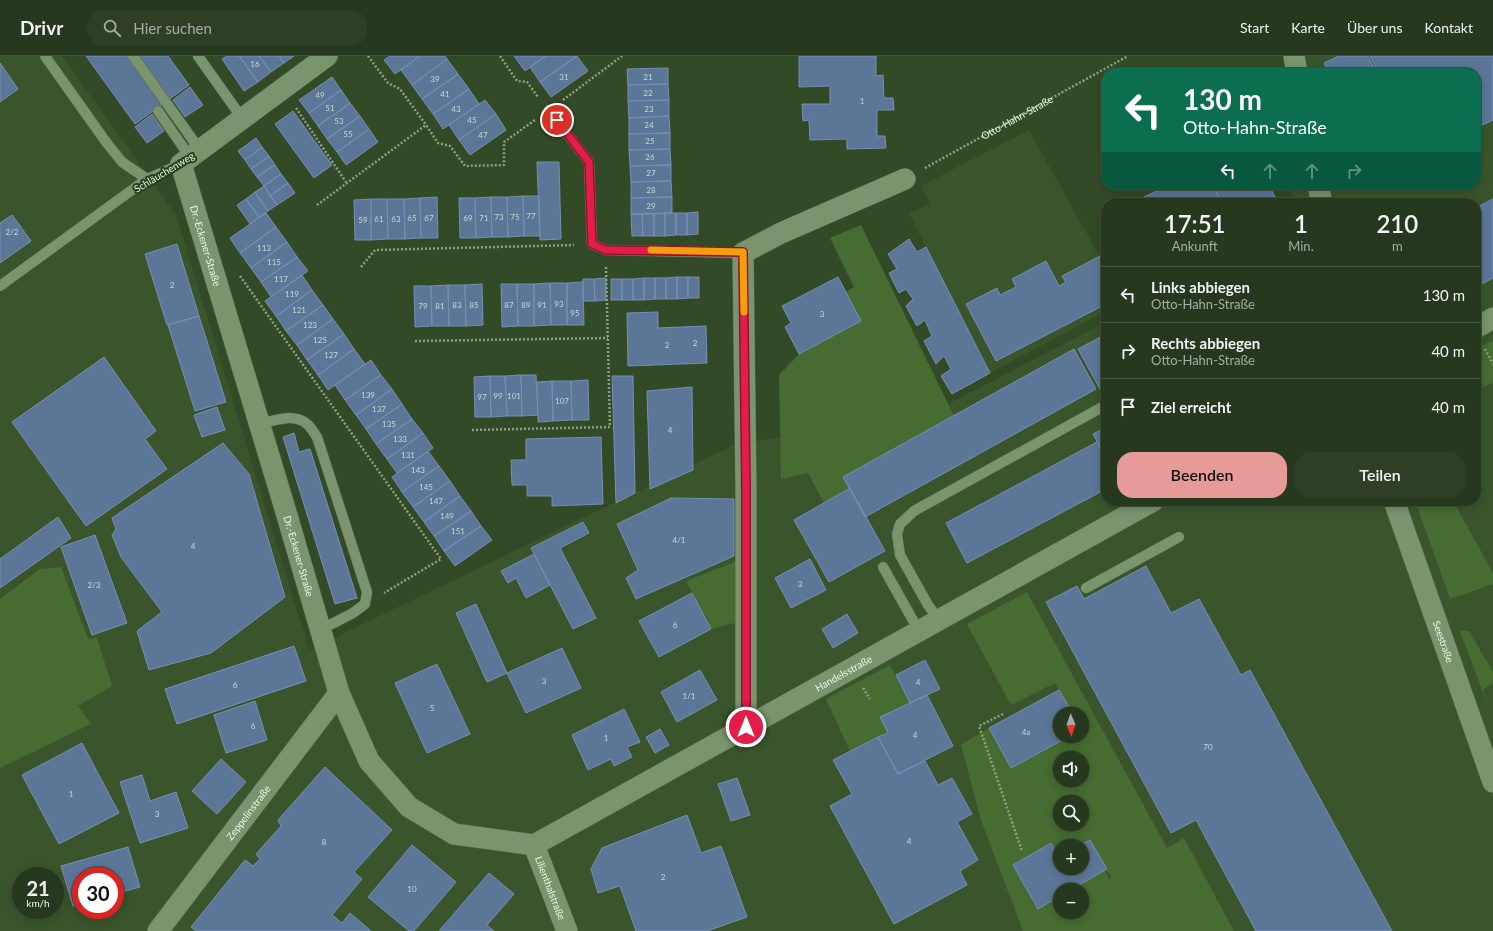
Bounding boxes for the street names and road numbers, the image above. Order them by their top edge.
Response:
street label: Otto-Hahn-Straße [979,93,1055,142]
street label: Schläuchenweg [132,149,196,195]
street label: Dr.-Eckener-Straße [188,204,224,288]
street label: Dr.-Eckener-Straße [281,514,316,598]
street label: Seestraße [1431,619,1456,664]
street label: Handelsstraße [813,652,874,694]
street label: Zeppelinstraße [224,783,273,842]
street label: Lilienthalstraße [533,854,568,921]

